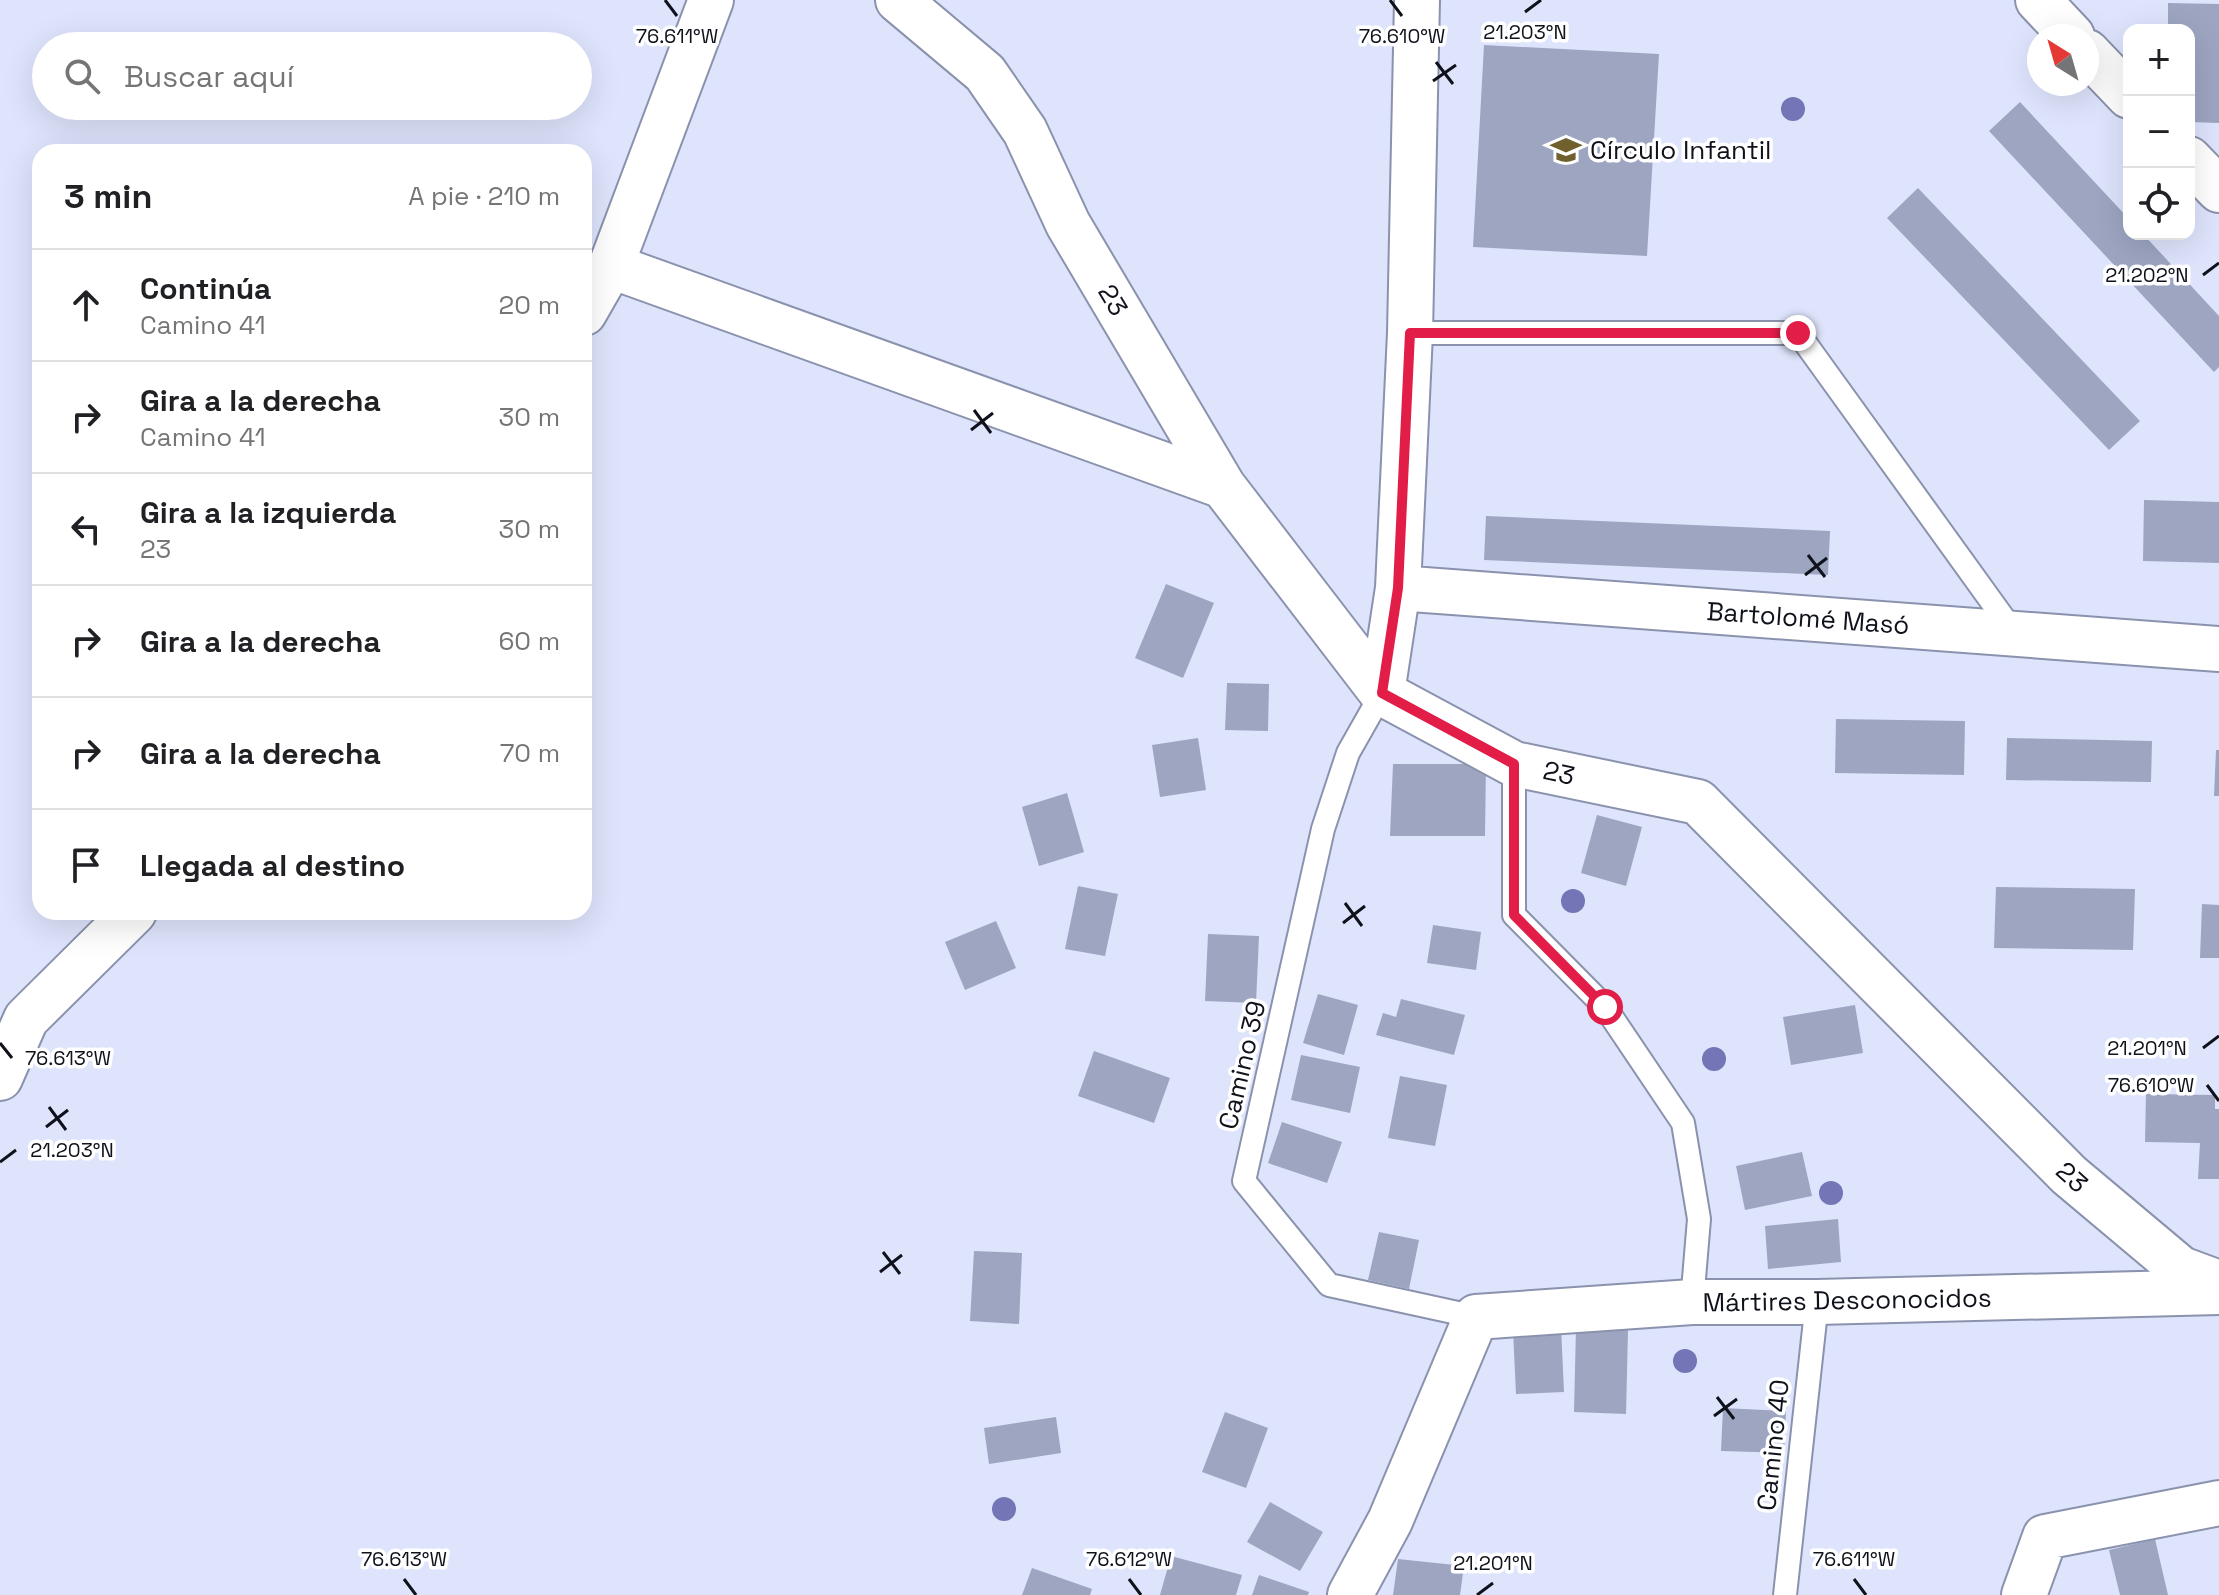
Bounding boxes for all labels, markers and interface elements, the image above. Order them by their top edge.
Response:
text: 21.203°N [1483,19,1567,45]
text: 76.611°W [636,23,718,49]
text: 76.610°W [1359,23,1445,49]
north arrow [2027,24,2099,96]
map controls [2123,24,2195,240]
button: + [2123,24,2195,96]
search box [32,32,592,120]
icon: search [60,54,104,98]
text: Buscar aquí [124,57,294,96]
button: − [2123,96,2195,168]
school or university icon: Círculo Infantil [1549,133,1583,167]
place label: Círculo Infantil [1590,133,1771,167]
button: locate [2123,168,2195,240]
text: 3 min [64,175,152,218]
text: A pie · 210 m [408,179,560,213]
text: 21.202°N [2105,262,2189,288]
text: Continúa [140,269,271,308]
street label: 23 [1090,278,1136,322]
icon: ahead [64,283,108,327]
text: 20 m [499,288,560,322]
text: Camino 41 [140,308,266,342]
route end [1780,315,1816,351]
text: Gira a la derecha [140,381,381,420]
icon: right [64,395,108,439]
text: 30 m [499,400,560,434]
text: Camino 41 [140,420,266,454]
text: Gira a la izquierda [140,493,396,532]
icon: left [64,507,108,551]
text: 30 m [499,512,560,546]
text: 23 [140,532,171,566]
street label: Bartolomé Masó [1705,594,1911,642]
icon: right [64,619,108,663]
text: Gira a la derecha [140,622,381,661]
text: 60 m [498,624,560,658]
icon: right [64,731,108,775]
text: Gira a la derecha [140,734,381,773]
text: 70 m [500,736,560,770]
street label: 23 [1540,753,1578,793]
icon: arrive [64,843,108,887]
text: Llegada al destino [140,846,405,885]
route start [1587,989,1623,1025]
street label: Camino 39 [1211,998,1273,1132]
text: 21.201°N [2107,1035,2187,1061]
text: 76.613°W [25,1045,111,1071]
text: 76.610°W [2108,1072,2194,1098]
text: 21.203°N [30,1137,114,1163]
street label: 23 [2049,1154,2095,1200]
street label: Mártires Desconocidos [1702,1280,1992,1320]
street label: Camino 40 [1749,1378,1797,1512]
text: 76.613°W [361,1546,447,1572]
text: 76.612°W [1086,1546,1172,1572]
text: 76.611°W [1813,1546,1895,1572]
text: 21.201°N [1453,1550,1533,1576]

